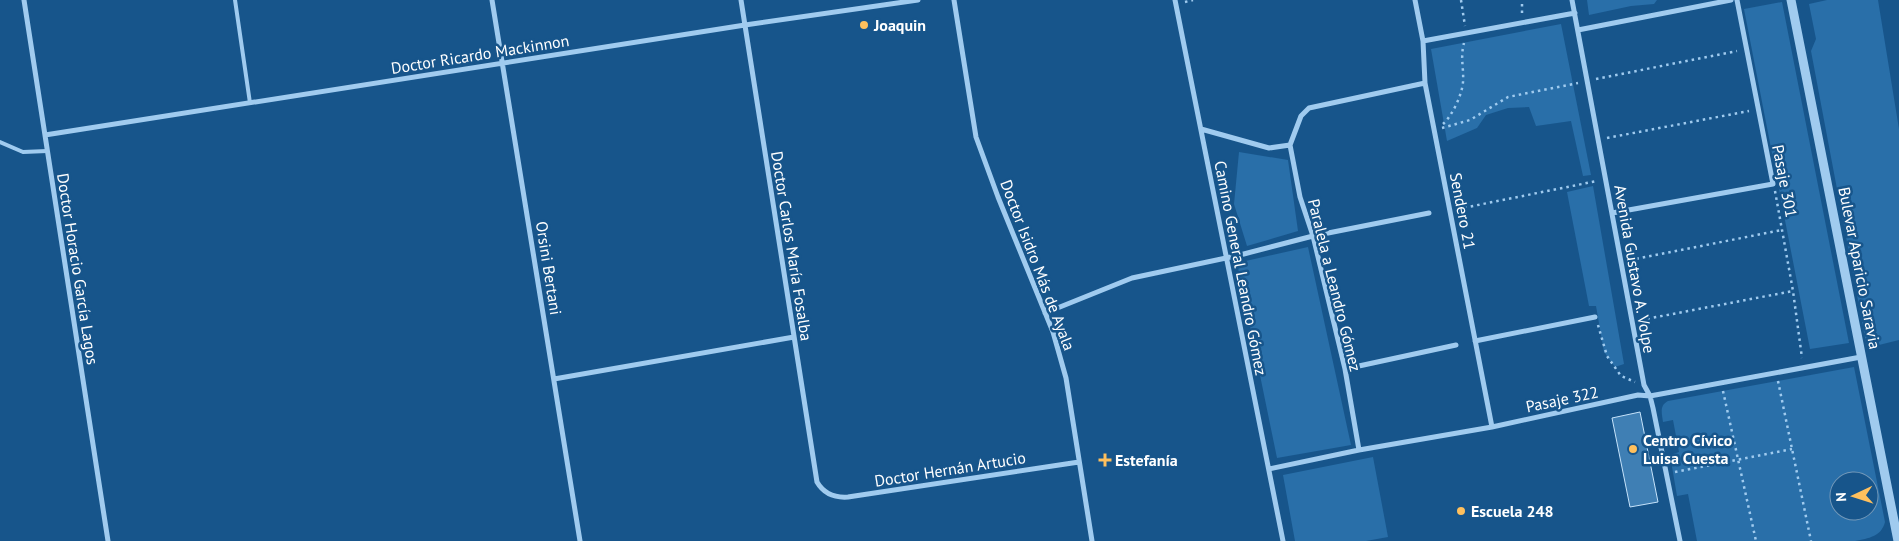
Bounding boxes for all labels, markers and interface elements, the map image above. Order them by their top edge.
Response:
place label: Joaquin [873,15,926,35]
marker: Joaquin [858,19,870,31]
street label: Doctor Ricardo Mackinnon [389,30,571,78]
street label: Pasaje 301 [1768,143,1802,219]
street label: Doctor Carlos María Fosalba [767,150,817,342]
street label: Camino General Leandro Gómez [1210,159,1272,377]
street label: Sendero 21 [1446,171,1480,251]
street label: Doctor Horacio García Lagos [53,172,103,366]
street label: Doctor Isidro Más de Ayala [996,177,1080,353]
street label: Avenida Gustavo A. Volpe [1610,183,1660,355]
street label: Bulevar Aparicio Saravia [1834,185,1886,351]
street label: Paralela a Leandro Gómez [1304,197,1366,373]
street label: Orsini Bertani [532,220,566,316]
street label: Pasaje 322 [1524,382,1600,416]
place label: Centro Cívico Luisa Cuesta [1643,430,1733,468]
marker: Centro Cívico Luisa Cuesta [1627,443,1639,455]
street label: Doctor Hernán Artucio [873,447,1027,491]
place label: Estefanía [1115,450,1178,470]
marker: Estefanía [1099,454,1111,466]
north arrow [1829,471,1879,521]
text: N [1832,492,1850,502]
place label: Escuela 248 [1471,501,1554,521]
marker: Escuela 248 [1455,505,1467,517]

